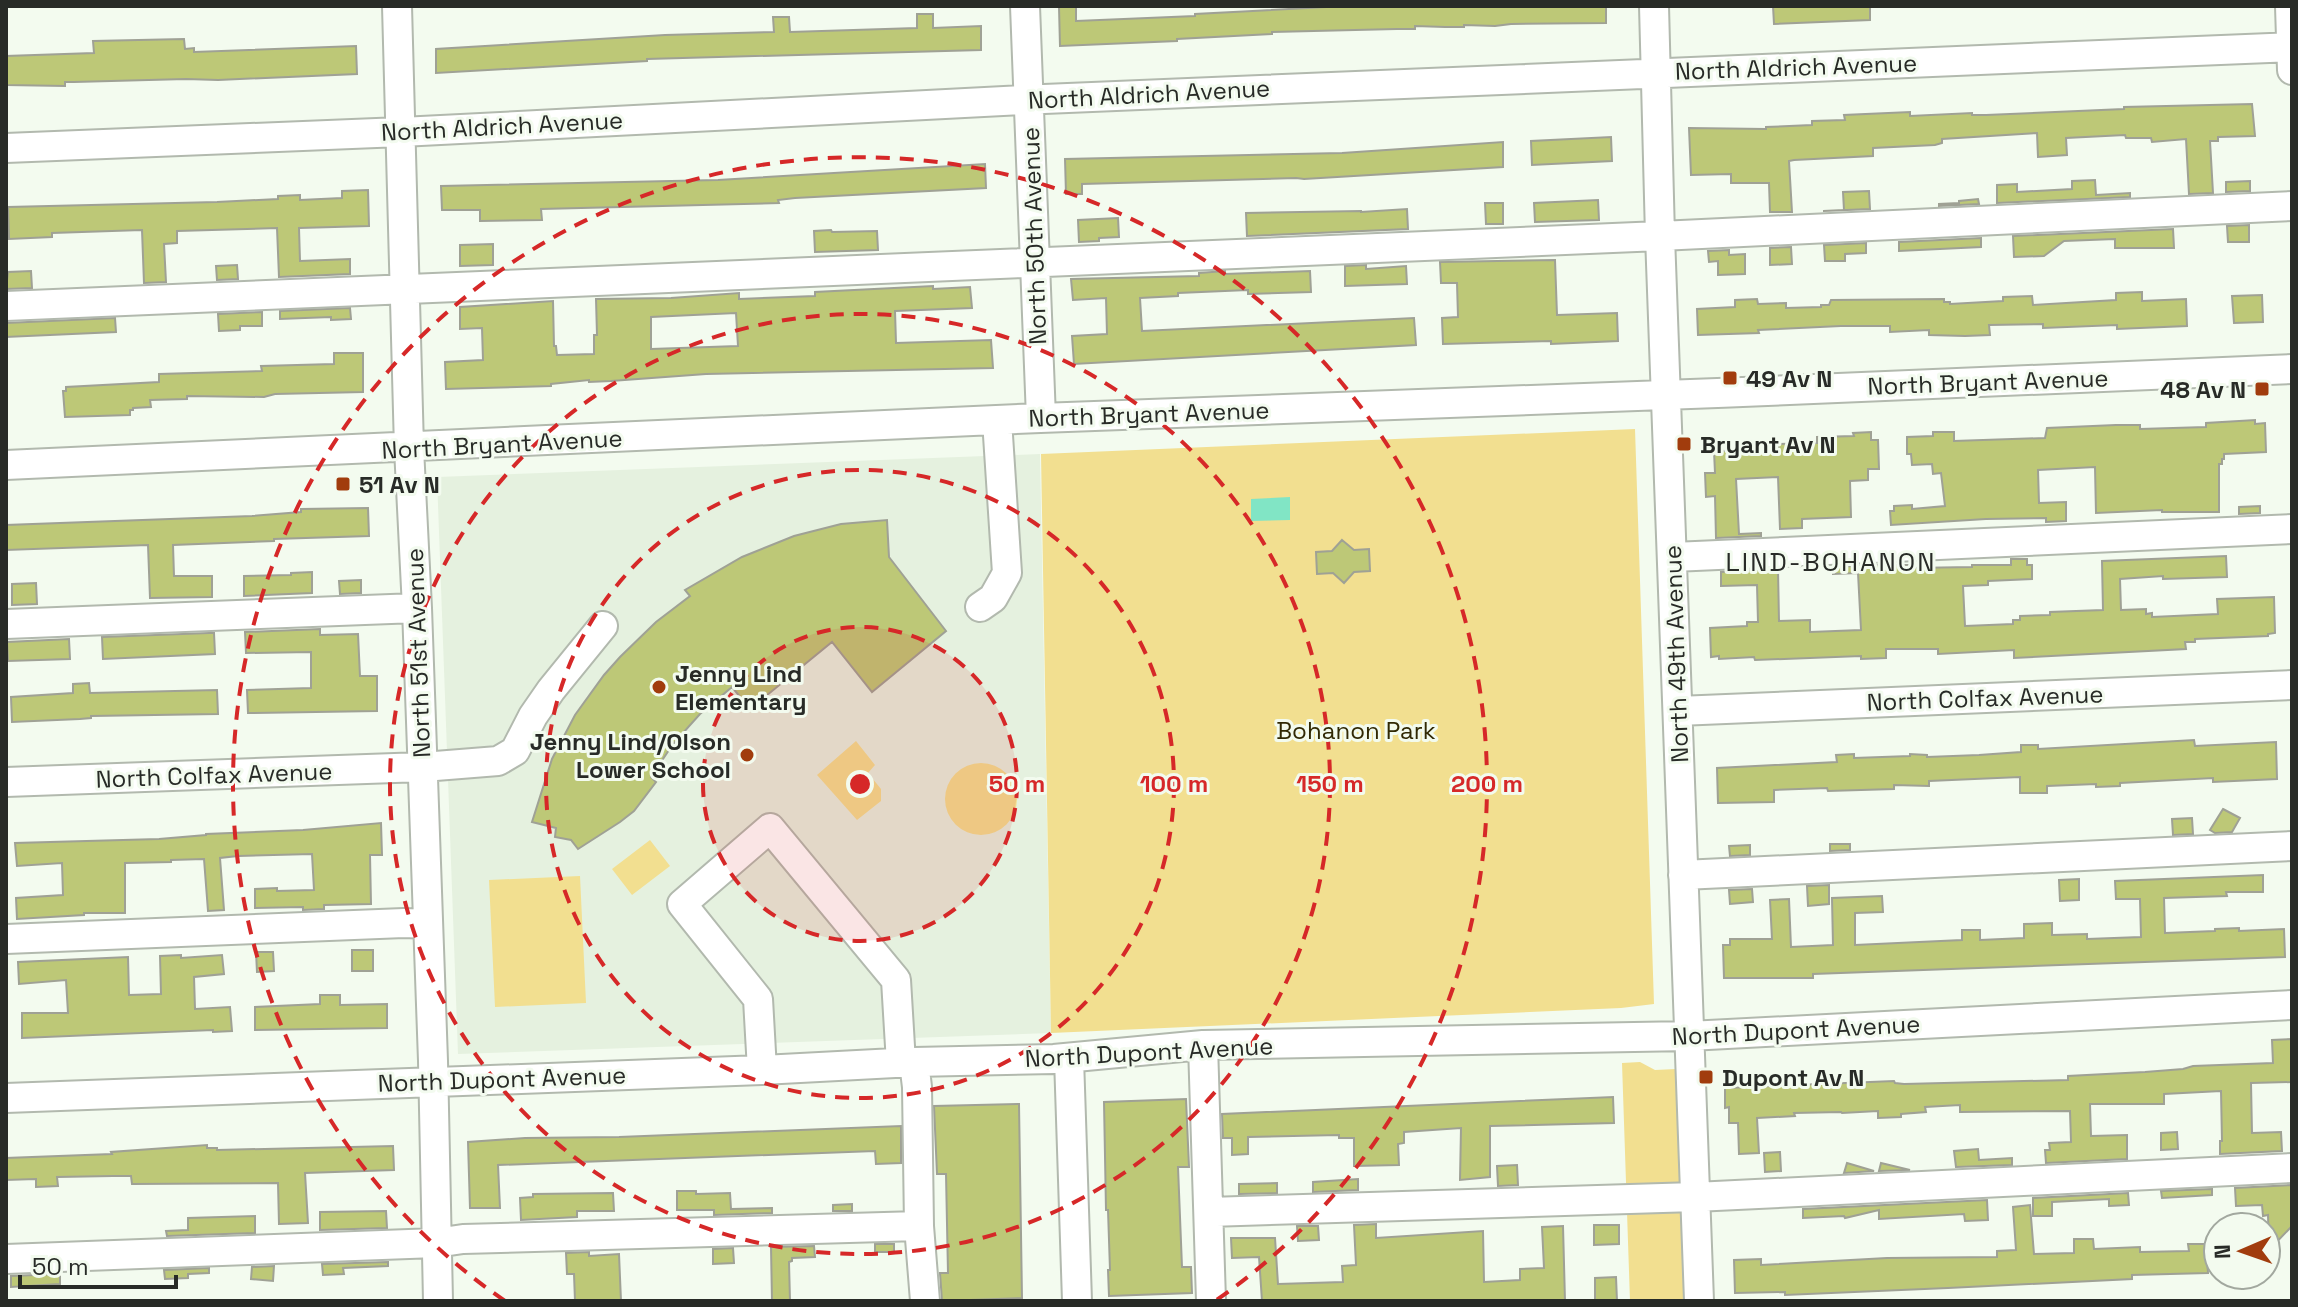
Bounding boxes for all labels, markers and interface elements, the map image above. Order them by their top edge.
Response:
street label: North Aldrich Avenue [1674,47,1918,87]
street label: North Aldrich Avenue [1027,72,1271,116]
street label: North Aldrich Avenue [380,104,624,148]
street label: North 50th Avenue [1015,127,1053,345]
street label: North Bryant Avenue [1867,362,2109,402]
place label: 49 Av N [1746,363,1832,394]
marker: 49 Av N [1721,369,1739,387]
place label: 48 Av N [2160,374,2246,405]
marker: 48 Av N [2253,380,2271,398]
street label: North Bryant Avenue [1028,394,1270,434]
street label: North Bryant Avenue [381,422,623,466]
place label: Bryant Av N [1700,429,1836,460]
marker: Bryant Av N [1675,435,1693,453]
place label: 51 Av N [359,469,440,500]
marker: 51 Av N [334,475,352,493]
street label: North 49th Avenue [1657,545,1695,763]
district label: LIND-BOHANON [1726,545,1936,579]
street label: North 51st Avenue [399,548,437,758]
place label: Jenny Lind Elementary [675,658,806,717]
marker: Jenny Lind Elementary [650,678,668,696]
street label: North Colfax Avenue [1866,678,2104,718]
park label: Bohanon Park [1276,715,1436,746]
place label: Jenny Lind/Olson Lower School [530,726,731,785]
marker: Jenny Lind/Olson Lower School [738,746,756,764]
street label: North Colfax Avenue [95,755,333,795]
text: 50 m [989,768,1045,799]
text: 100 m [1140,768,1208,799]
text: 150 m [1296,768,1364,799]
text: 200 m [1451,768,1523,799]
centre of rings [846,770,874,798]
street label: North Dupont Avenue [1671,1008,1921,1052]
street label: North Dupont Avenue [1024,1030,1274,1074]
street label: North Dupont Avenue [377,1059,627,1099]
place label: Dupont Av N [1722,1062,1864,1093]
marker: Dupont Av N [1697,1068,1715,1086]
north arrow [2202,1211,2282,1291]
scale bar [20,1239,176,1289]
text: N [2208,1244,2236,1260]
text: 50 m [32,1251,89,1282]

